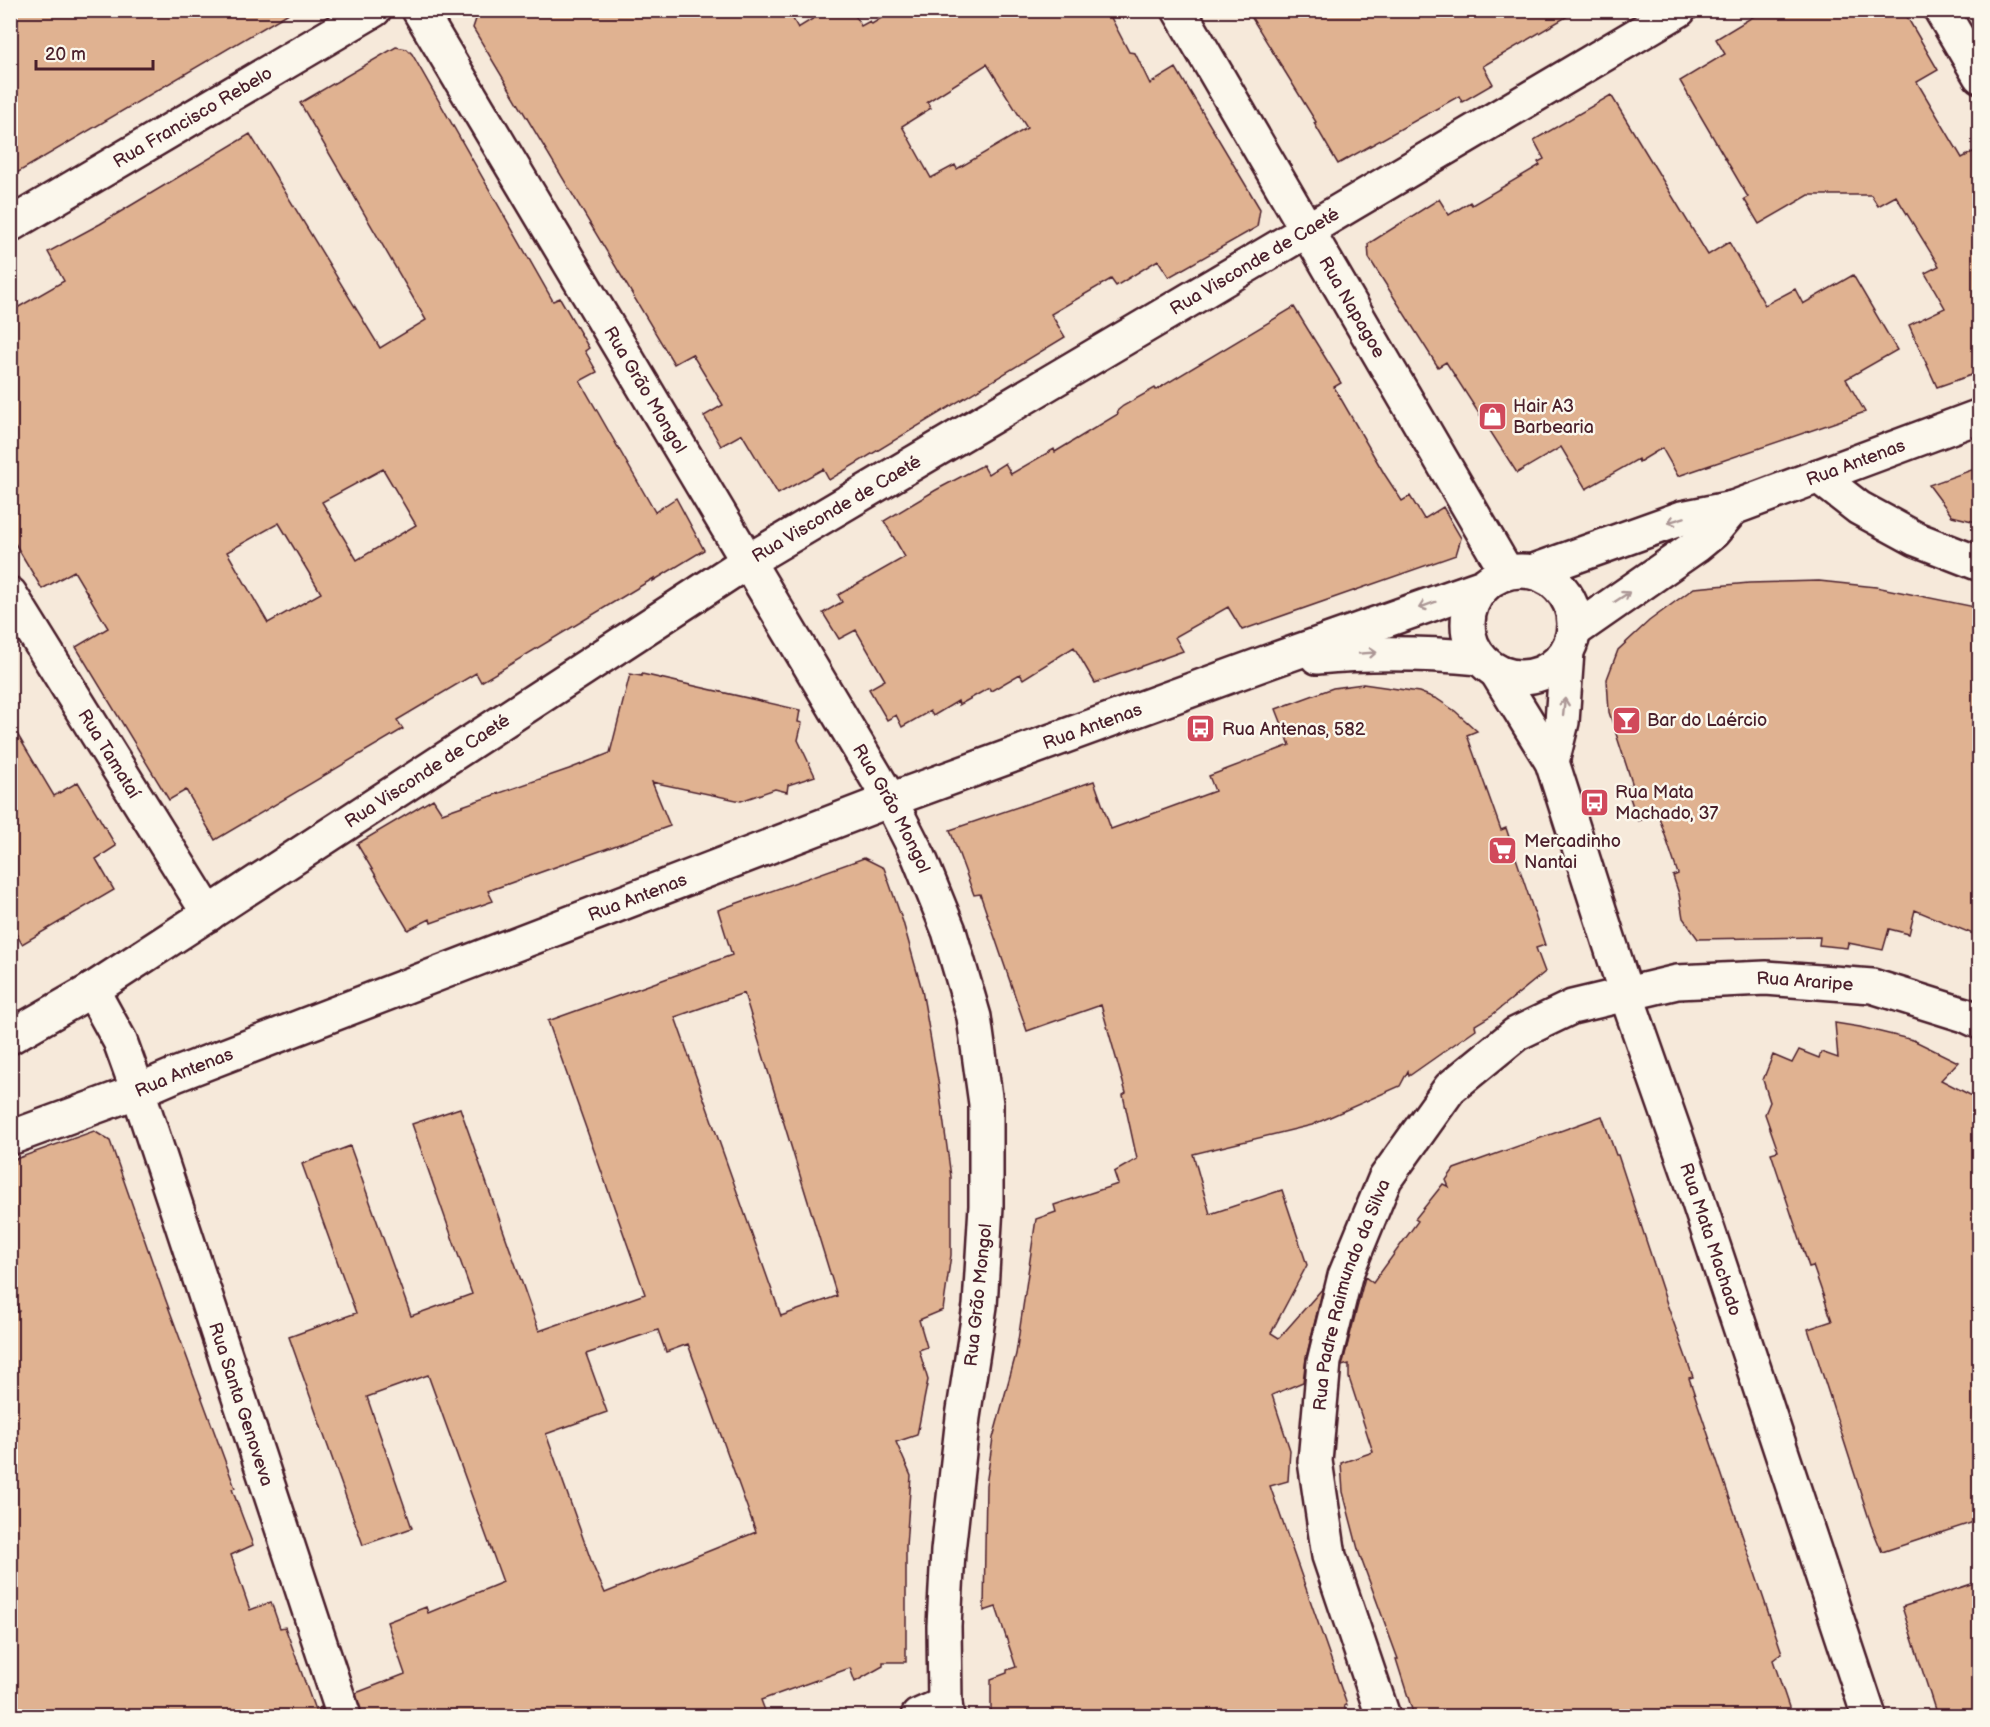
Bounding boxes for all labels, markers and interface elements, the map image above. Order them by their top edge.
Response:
scale bar [36,33,153,71]
text: 20 m [45,44,86,65]
street label: Rua Francisco Rebelo [110,63,276,173]
street label: Rua Visconde de Caeté [1166,203,1343,320]
street label: Rua Napagoe [1314,253,1390,362]
street label: Rua Grão Mongol [599,323,691,457]
place label: Hair A3 Barbearia [1513,396,1594,438]
shop icon: Hair A3 Barbearia [1476,400,1508,432]
street label: Rua Antenas [1803,435,1908,491]
street label: Rua Visconde de Caeté [748,451,925,567]
one-way arrow [1667,516,1686,527]
one-way arrow [1613,591,1630,603]
one-way arrow [1419,601,1437,612]
one-way arrow [1357,647,1377,658]
one-way arrow [1559,698,1570,718]
street label: Rua Antenas [1040,699,1145,754]
bar icon: Bar do Laércio [1610,704,1642,736]
street label: Rua Tamataí [73,705,145,803]
street label: Rua Visconde de Caeté [341,710,514,833]
place label: Bar do Laércio [1647,710,1767,731]
bus stop icon: Rua Antenas, 582 [1185,713,1217,745]
place label: Rua Antenas, 582 [1222,719,1366,740]
street label: Rua Grão Mongol [848,740,934,876]
place label: Rua Mata Machado, 37 [1615,782,1718,824]
bus stop icon: Rua Mata Machado, 37 [1578,786,1610,818]
place label: Mercadinho Nantai [1524,831,1621,873]
supermarket icon: Mercadinho Nantai [1487,835,1519,867]
street label: Rua Antenas [585,869,690,926]
street label: Rua Araripe [1756,968,1854,996]
street label: Rua Antenas [132,1044,236,1102]
street label: Rua Mata Machado [1675,1160,1746,1319]
street label: Rua Padre Raimundo da Silva [1310,1176,1395,1412]
street label: Rua Grão Mongol [961,1223,996,1367]
street label: Rua Santa Genoveva [204,1320,277,1489]

